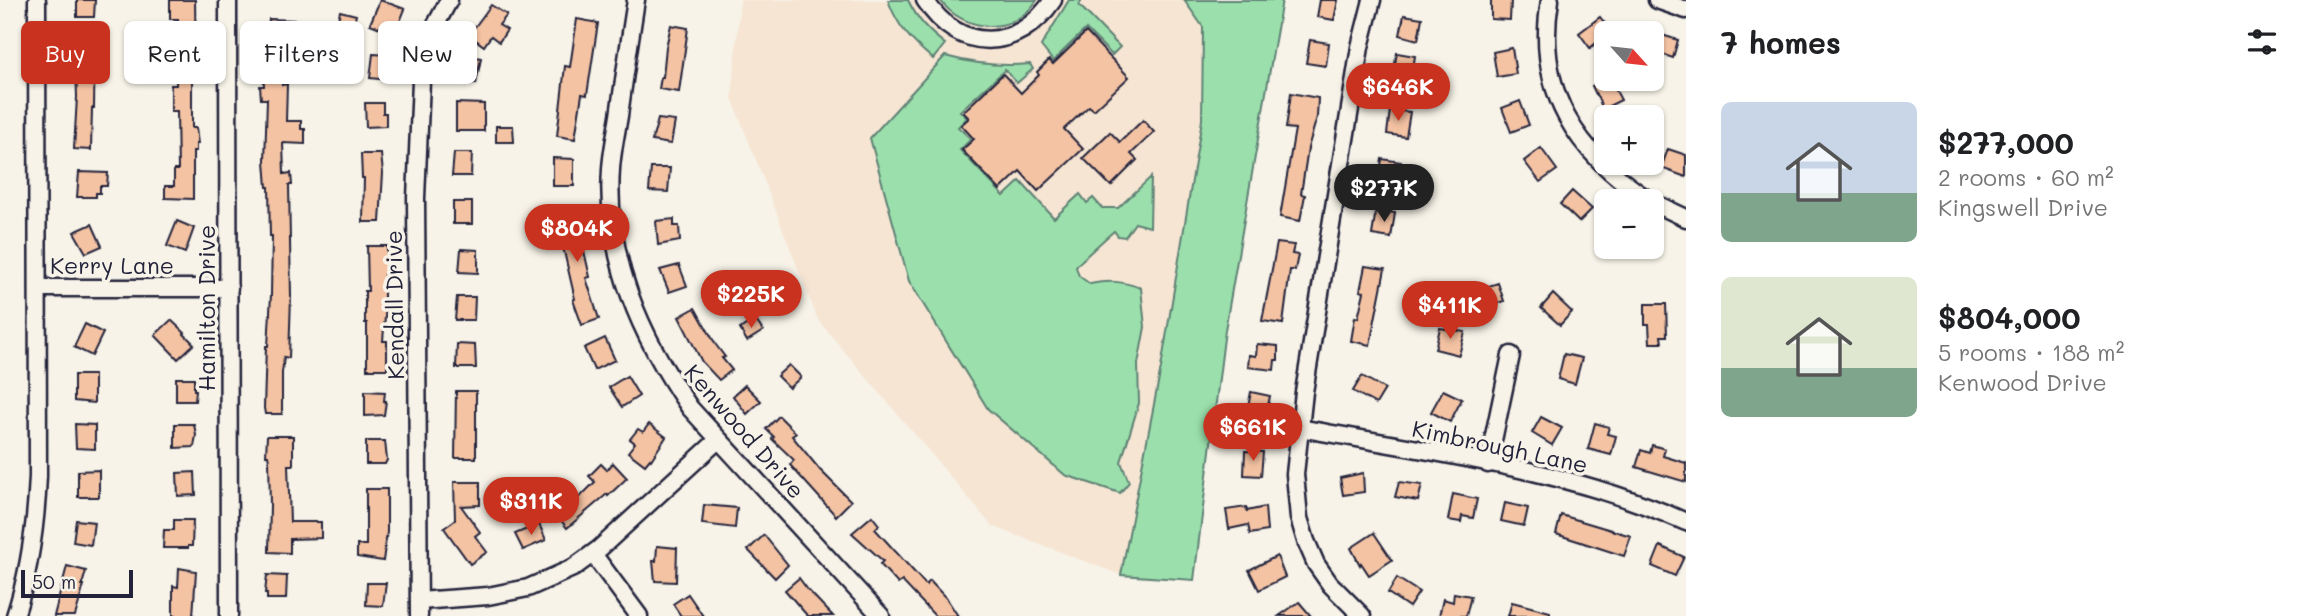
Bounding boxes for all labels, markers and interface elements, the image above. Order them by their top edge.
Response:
chip: Buy [21,21,110,84]
chip: Rent [124,21,226,84]
chip: Filters [240,21,364,84]
chip: New [378,21,477,84]
north arrow [1594,21,1664,91]
map controls [1594,21,1664,259]
text: 7 homes [1721,22,1841,62]
icon: filters [2243,23,2281,61]
pin: $646K [1349,64,1447,123]
text: $646K [1362,71,1434,101]
button: + [1594,105,1664,175]
text: $277,000 [1938,122,2074,162]
icon: home [1777,130,1861,214]
text: 2 rooms · 60 m² [1938,162,2114,192]
pin: $277K [1335,164,1433,224]
text: $277K [1350,172,1418,202]
button: − [1594,189,1664,259]
text: Kingswell Drive [1938,192,2108,222]
pin: $804K [528,204,626,264]
text: $804K [541,212,613,242]
street label: Hamilton Drive [191,225,221,391]
street label: Kendall Drive [378,230,410,380]
street label: Kerry Lane [50,250,174,280]
pin: $225K [702,270,800,330]
text: $225K [717,278,785,308]
pin: $411K [1401,282,1499,341]
text: $411K [1418,289,1482,319]
text: $804,000 [1938,297,2081,337]
icon: home [1777,305,1861,389]
text: 5 rooms · 188 m² [1938,337,2124,367]
street label: Kenwood Drive [678,357,812,505]
text: Kenwood Drive [1938,367,2107,397]
pin: $661K [1204,404,1302,463]
text: $661K [1219,411,1287,441]
street label: Kimbrough Lane [1409,413,1591,479]
pin: $311K [482,477,580,537]
text: $311K [499,485,563,515]
scale bar [21,567,133,599]
text: 50 m [32,569,76,594]

